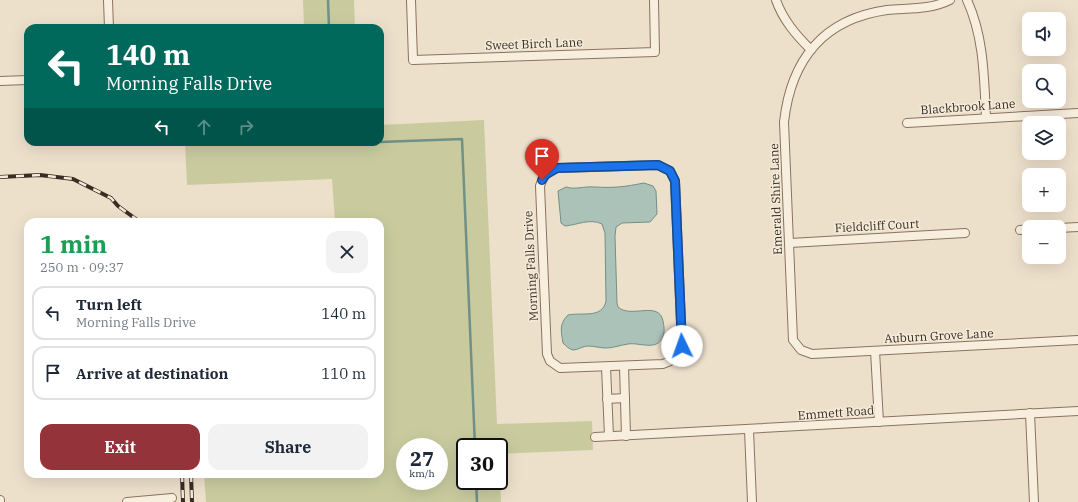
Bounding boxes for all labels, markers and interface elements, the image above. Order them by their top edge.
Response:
map controls [1022,12,1066,264]
button: sound [1022,12,1066,56]
street label: Sweet Birch Lane [485,34,583,53]
text: 140 m [106,36,190,73]
icon: left [40,40,92,92]
button: search [1022,64,1066,108]
text: Morning Falls Drive [106,72,272,95]
street label: Blackbrook Lane [920,96,1016,117]
icon: left [151,116,173,138]
icon: ahead [193,116,215,138]
icon: right [235,116,257,138]
button: layers [1022,116,1066,160]
pin [525,139,559,180]
street label: Emerald Shire Lane [766,143,785,255]
icon: arrive [531,145,553,167]
button: + [1022,168,1066,212]
street label: Morning Falls Drive [520,210,541,322]
street label: Fieldcliff Court [834,216,920,235]
button: − [1022,220,1066,264]
text: 1 min [40,228,107,260]
button: close [326,231,368,273]
text: 250 m · 09:37 [40,259,124,276]
text: Turn left [76,295,142,314]
icon: left [42,302,64,324]
text: 140 m [321,304,366,323]
text: Morning Falls Drive [76,314,196,331]
position arrow [661,325,703,367]
street label: Auburn Grove Lane [884,325,994,346]
icon: arrive [42,362,64,384]
text: Arrive at destination [76,364,228,383]
text: 110 m [321,364,366,383]
street label: Emmett Road [797,402,875,423]
button: Exit [40,424,200,470]
button: Share [208,424,368,470]
speed limit sign: 30 [456,438,508,490]
text: 27 [410,445,434,472]
text: km/h [409,467,435,480]

